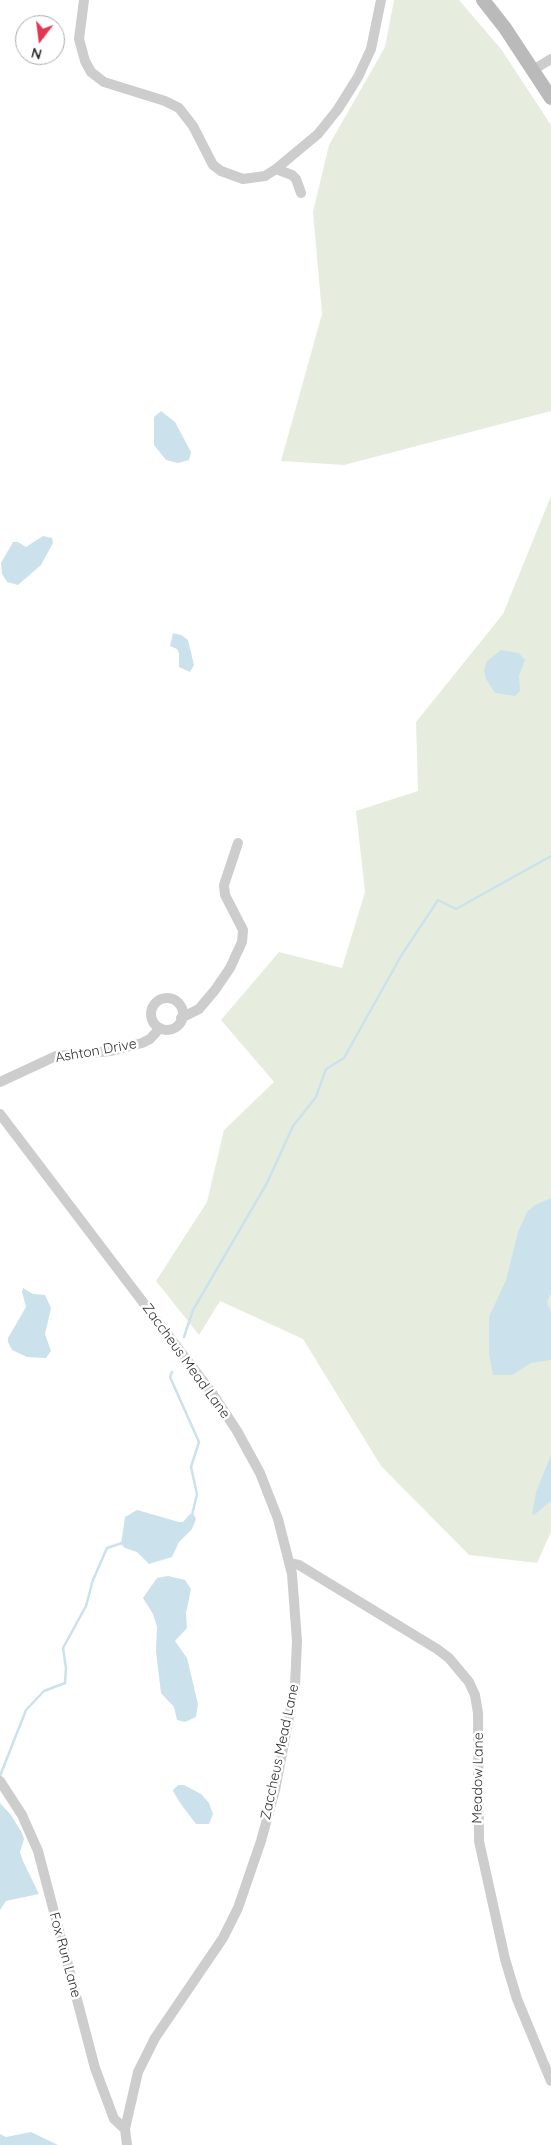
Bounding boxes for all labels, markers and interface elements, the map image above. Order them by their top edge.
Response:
north arrow [15,15,65,65]
text: N [29,43,44,64]
street label: Ashton Drive [54,1036,138,1066]
street label: Zaccheus Mead Lane [139,1300,233,1422]
street label: Zaccheus Mead Lane [257,1683,303,1821]
street label: Meadow Lane [469,1732,487,1824]
street label: Fox Run Lane [46,1910,84,2000]

